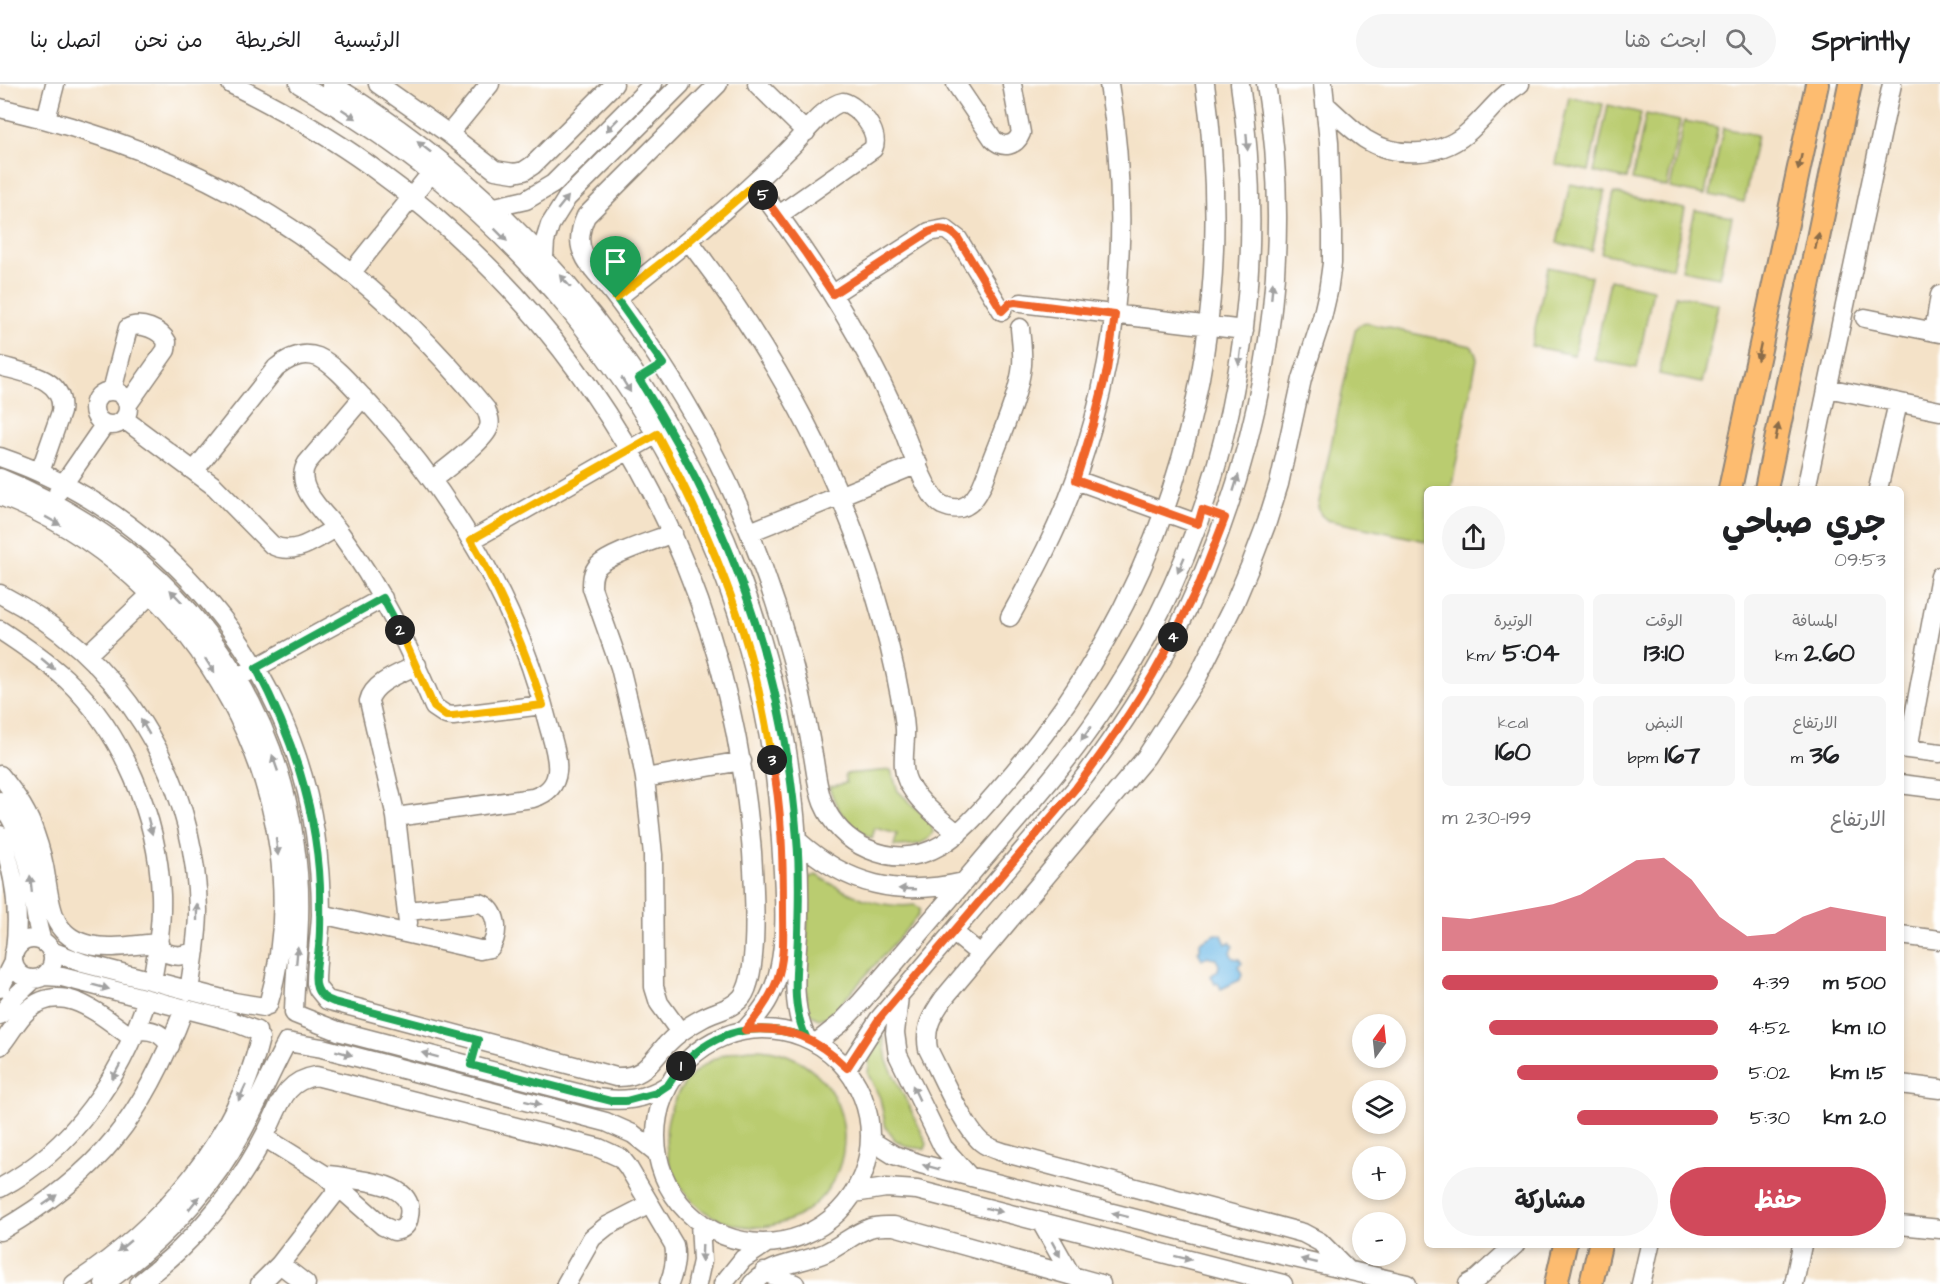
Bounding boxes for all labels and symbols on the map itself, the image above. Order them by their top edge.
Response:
one-way arrow [341,108,357,119]
one-way arrow [605,118,619,132]
one-way arrow [1243,133,1252,152]
one-way arrow [416,141,432,154]
one-way arrow [1795,152,1804,171]
pin: 5 [748,180,778,210]
one-way arrow [557,195,570,211]
one-way arrow [494,228,508,242]
one-way arrow [1813,231,1822,250]
pin [590,236,641,298]
one-way arrow [558,274,572,289]
one-way arrow [1267,282,1277,301]
one-way arrow [1754,343,1763,362]
one-way arrow [1236,348,1245,367]
one-way arrow [620,377,631,393]
one-way arrow [1773,422,1782,441]
one-way arrow [1232,474,1241,492]
one-way arrow [45,516,62,526]
one-way arrow [1176,556,1186,574]
one-way arrow [169,589,183,604]
pin: 2 [385,615,415,645]
pin: 4 [1158,622,1188,652]
one-way arrow [40,657,55,670]
one-way arrow [204,658,215,674]
one-way arrow [140,719,151,735]
one-way arrow [1080,726,1092,742]
pin: 3 [757,745,787,775]
one-way arrow [270,754,279,772]
one-way arrow [145,817,155,835]
one-way arrow [273,837,282,856]
one-way arrow [26,874,36,893]
one-way arrow [897,884,916,894]
one-way arrow [192,903,202,922]
one-way arrow [292,945,302,964]
one-way arrow [92,983,110,993]
north arrow [1352,1014,1406,1068]
one-way arrow [335,1049,353,1059]
one-way arrow [420,1049,439,1059]
pin: 1 [666,1051,696,1081]
one-way arrow [111,1064,121,1081]
one-way arrow [237,1084,247,1102]
one-way arrow [912,1084,921,1101]
one-way arrow [524,1098,542,1108]
one-way arrow [922,1161,940,1171]
one-way arrow [41,1194,57,1206]
one-way arrow [187,1196,200,1211]
one-way arrow [985,1206,1003,1215]
one-way arrow [1111,1210,1129,1220]
one-way arrow [117,1239,132,1252]
one-way arrow [1051,1241,1061,1258]
one-way arrow [697,1244,707,1263]
one-way arrow [1173,1254,1192,1264]
one-way arrow [1300,1256,1319,1265]

